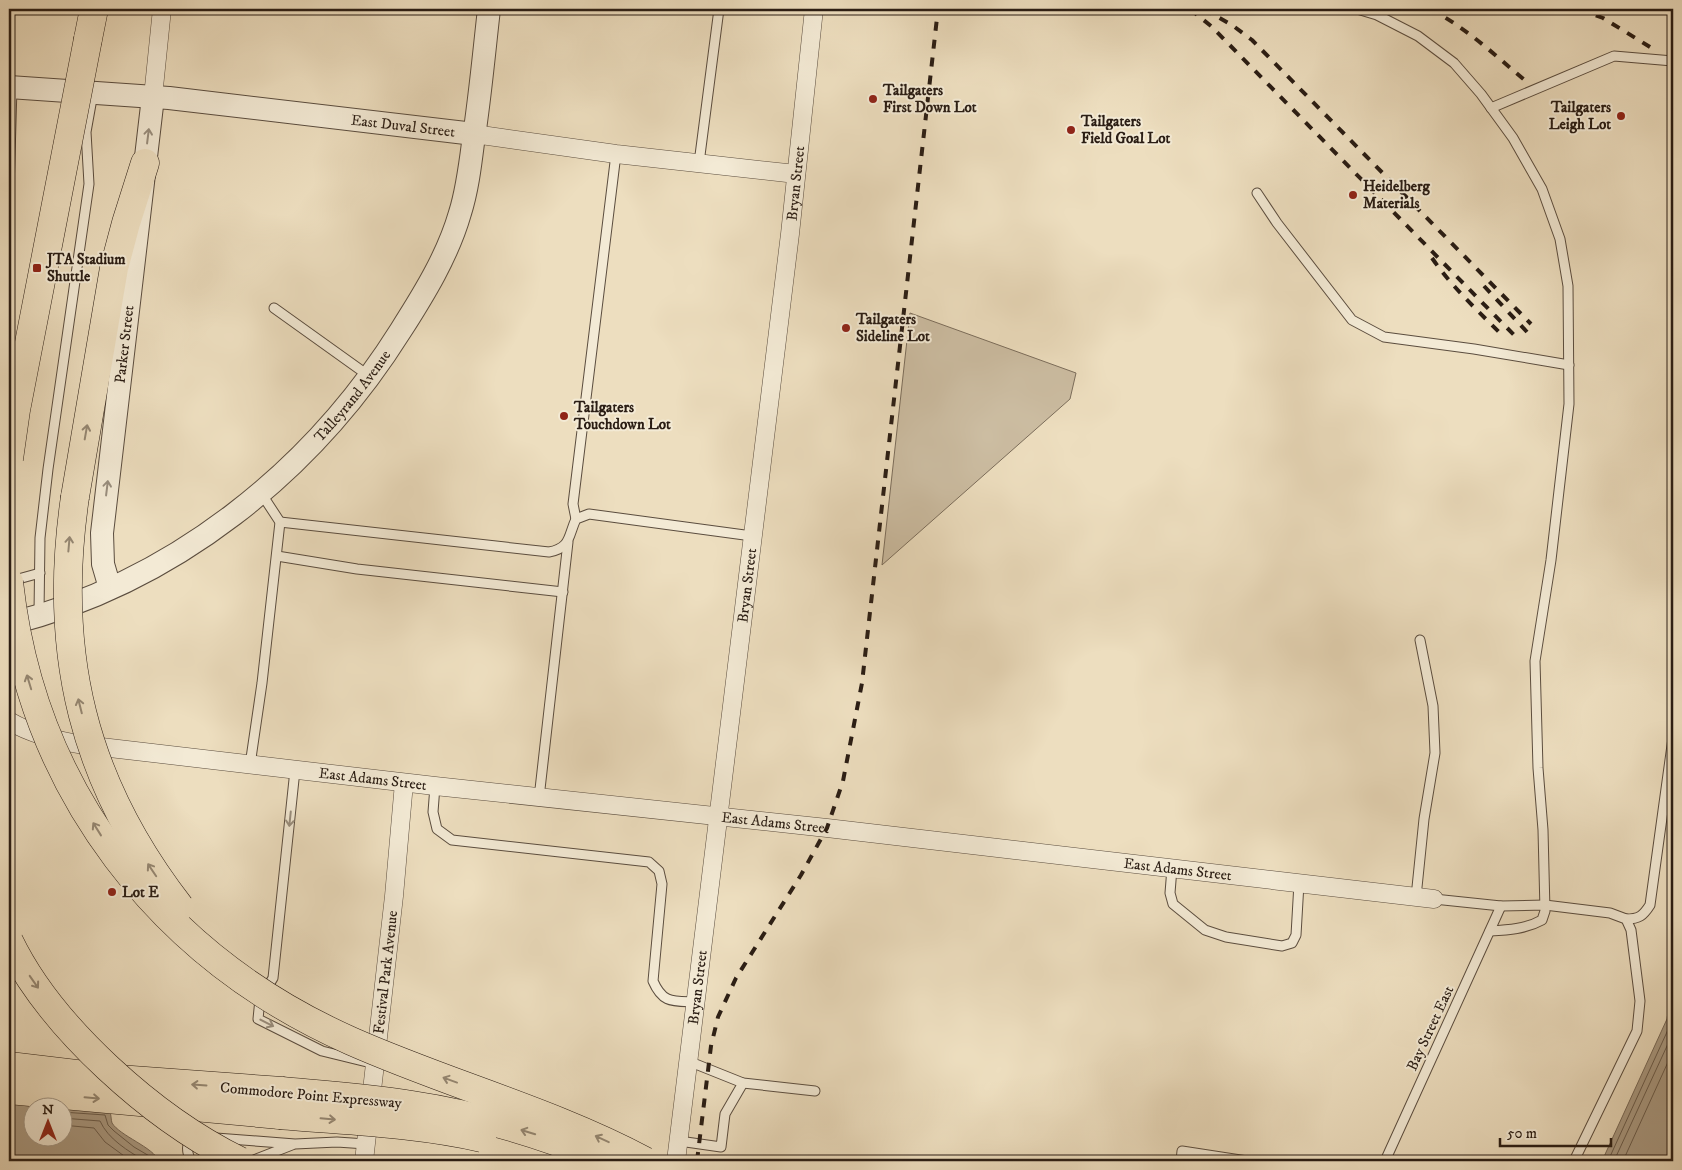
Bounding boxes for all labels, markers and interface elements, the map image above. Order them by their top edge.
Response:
place label: Tailgaters First Down Lot [882,81,977,117]
marker: Tailgaters First Down Lot [867,93,879,105]
place label: Tailgaters Leigh Lot [1549,98,1611,134]
marker: Tailgaters Leigh Lot [1615,110,1627,122]
street label: East Duval Street [350,111,456,142]
place label: Tailgaters Field Goal Lot [1080,112,1170,148]
marker: Tailgaters Field Goal Lot [1065,124,1077,136]
one-way arrow [144,128,154,144]
street label: Bryan Street [782,145,809,222]
place label: Heidelberg Materials [1363,177,1430,213]
marker: Heidelberg Materials [1347,189,1359,201]
place label: JTA Stadium Shuttle [45,250,126,286]
marker: JTA Stadium Shuttle [31,262,43,274]
street label: Parker Street [111,304,139,384]
place label: Tailgaters Sideline Lot [855,310,930,346]
marker: Tailgaters Sideline Lot [840,322,852,334]
street label: Talleyrand Avenue [310,347,395,446]
place label: Tailgaters Touchdown Lot [573,398,671,434]
marker: Tailgaters Touchdown Lot [558,410,570,422]
one-way arrow [82,424,92,440]
one-way arrow [102,481,112,497]
one-way arrow [64,537,74,553]
street label: Bryan Street [733,547,761,624]
one-way arrow [24,674,34,690]
one-way arrow [75,698,84,714]
street label: East Adams Street [318,764,428,795]
street label: East Adams Street [720,808,831,838]
one-way arrow [285,810,295,826]
one-way arrow [92,822,102,836]
street label: East Adams Street [1123,854,1233,885]
one-way arrow [147,863,157,877]
place label: Lot E [122,883,159,902]
marker: Lot E [106,886,118,898]
street label: Festival Park Avenue [369,910,402,1035]
street label: Bryan Street [684,949,712,1026]
one-way arrow [29,975,39,989]
street label: Bay Street East [1402,983,1459,1074]
one-way arrow [259,1019,274,1028]
one-way arrow [443,1075,459,1084]
street label: Commodore Point Expressway [219,1078,404,1113]
one-way arrow [191,1080,207,1090]
one-way arrow [84,1093,100,1103]
north arrow [22,1098,72,1148]
text: N [42,1101,54,1119]
one-way arrow [320,1114,336,1124]
scale bar [1500,1115,1611,1147]
text: 50 m [1507,1124,1537,1143]
one-way arrow [520,1127,536,1137]
one-way arrow [595,1134,610,1144]

